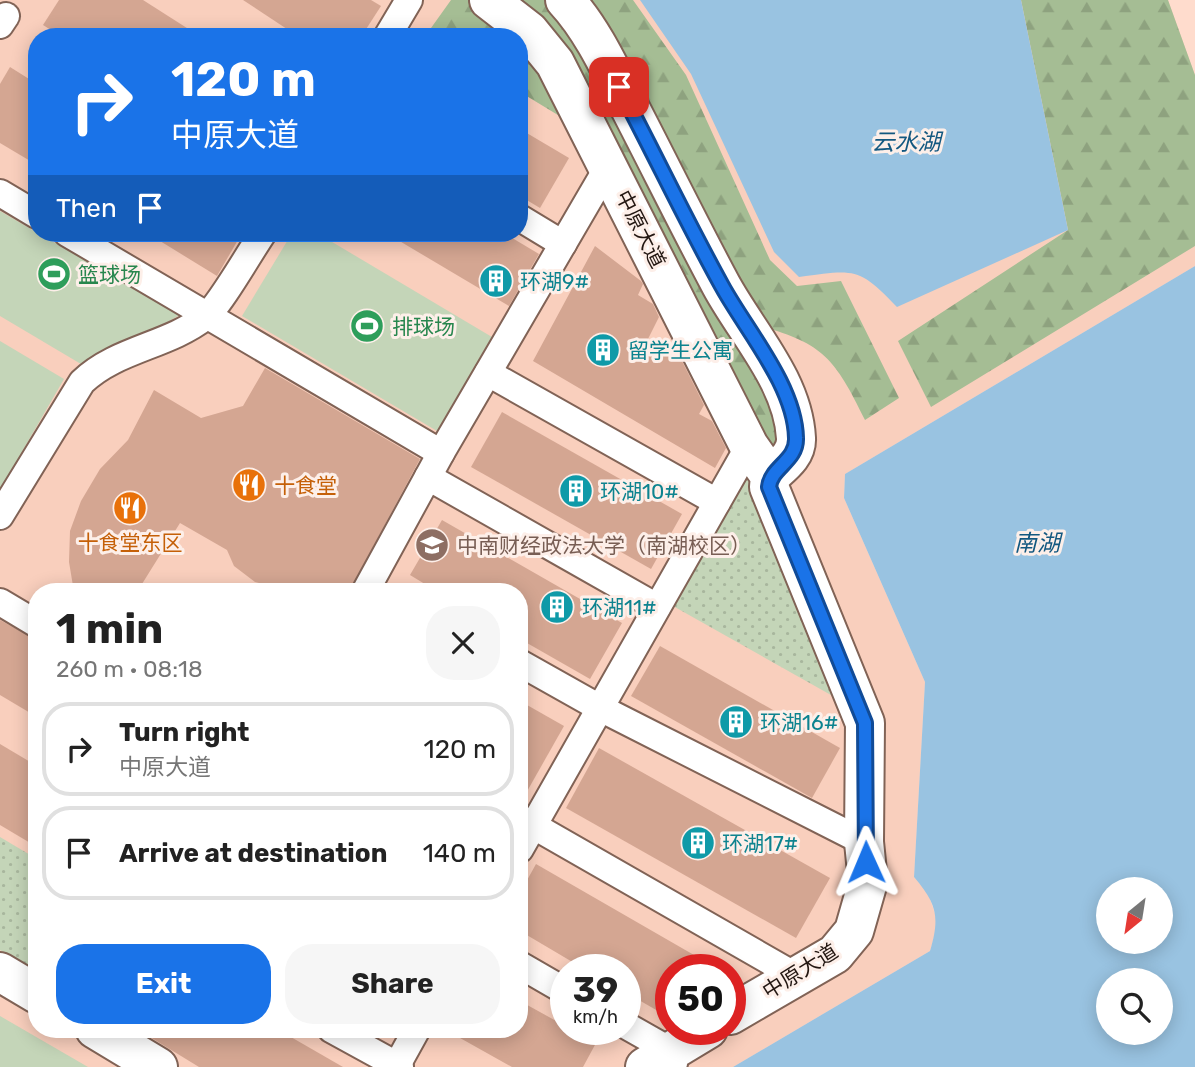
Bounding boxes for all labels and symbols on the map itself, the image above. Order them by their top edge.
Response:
pin [589,57,649,117]
water label: 云水湖 [872,128,944,156]
street label: 中原大道 [611,186,671,272]
sports icon: 篮球场 [35,255,73,293]
place label: 篮球场 [78,262,141,287]
building icon: 环湖9# [477,262,515,300]
place label: 环湖9# [520,269,589,294]
sports icon: 排球场 [348,307,386,345]
place label: 排球场 [392,314,455,339]
building icon: 留学生公寓 [584,331,622,369]
place label: 留学生公寓 [628,338,733,363]
restaurant icon: 十食堂 [230,466,268,504]
building icon: 环湖10# [557,472,595,510]
place label: 十食堂 [274,473,337,498]
place label: 环湖10# [600,479,679,504]
restaurant icon: 十食堂东区 [111,489,149,527]
school or university icon: 中南财经政法大学（南湖校区） [413,526,451,564]
water label: 南湖 [1014,529,1063,557]
place label: 十食堂东区 [78,530,183,555]
place label: 中南财经政法大学（南湖校区） [457,533,751,558]
building icon: 环湖11# [538,588,576,626]
place label: 环湖11# [582,595,657,620]
building icon: 环湖16# [717,703,755,741]
place label: 环湖16# [760,710,838,735]
building icon: 环湖17# [679,824,717,862]
position arrow [829,825,903,899]
place label: 环湖17# [722,831,798,856]
north arrow [1096,877,1172,954]
street label: 中原大道 [758,938,842,1004]
speed limit sign: 50 [655,954,746,1045]

